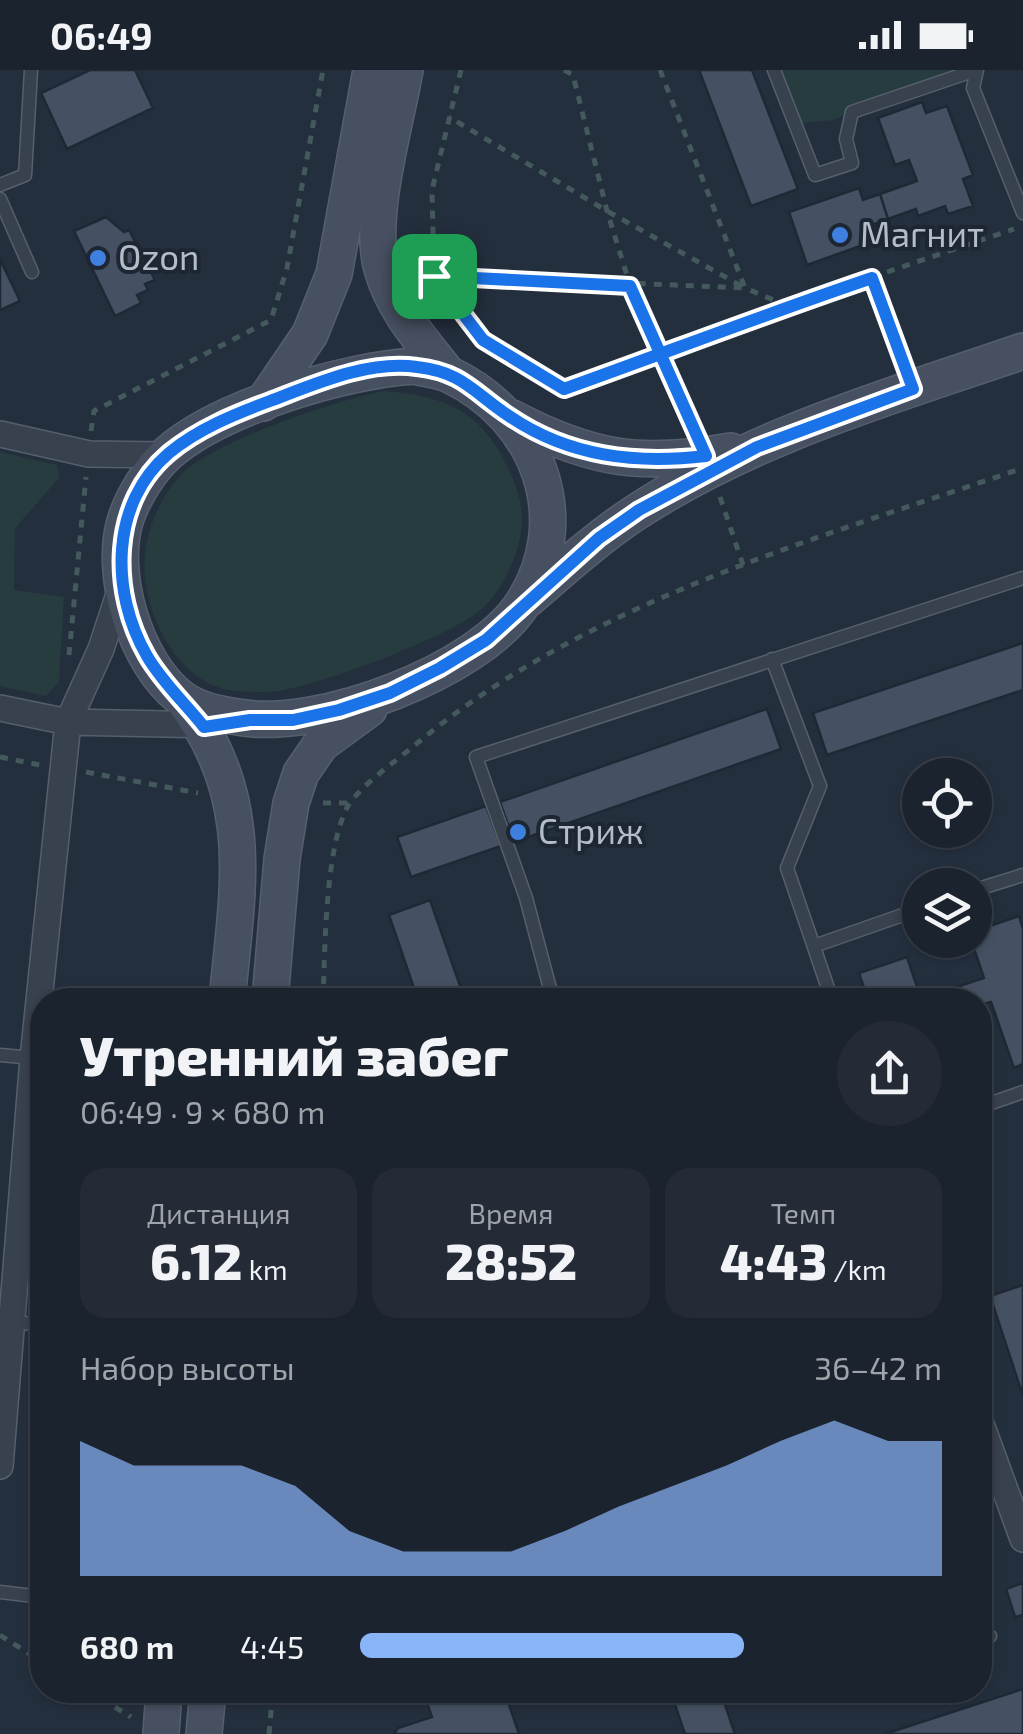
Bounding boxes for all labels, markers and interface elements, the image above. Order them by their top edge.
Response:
text: 06:49 [50,12,153,58]
place label: Магнит [860,212,984,254]
marker: Магнит [829,224,851,246]
pin [392,234,477,319]
place label: Ozon [118,235,199,277]
marker: Ozon [87,247,109,269]
icon: arrive [407,249,462,304]
map controls [902,758,992,958]
button: locate [902,758,992,848]
place label: Стриж [538,809,644,851]
marker: Стриж [507,821,529,843]
button: layers [902,868,992,958]
text: Утренний забег [80,1021,508,1087]
button: share [837,1021,942,1126]
text: 06:49 · 9 × 680 m [80,1092,325,1130]
text: Дистанция [147,1196,290,1230]
text: Время [469,1196,553,1230]
text: Темп [771,1196,836,1230]
text: 6.12 [150,1230,242,1290]
text: 28:52 [445,1230,577,1290]
text: 4:43 [720,1230,827,1290]
text: km [242,1252,287,1286]
text: /km [827,1252,887,1286]
text: Набор высоты [80,1348,295,1386]
text: 36–42 m [814,1348,942,1386]
text: 680 m [80,1627,174,1665]
text: 4:45 [240,1627,304,1665]

